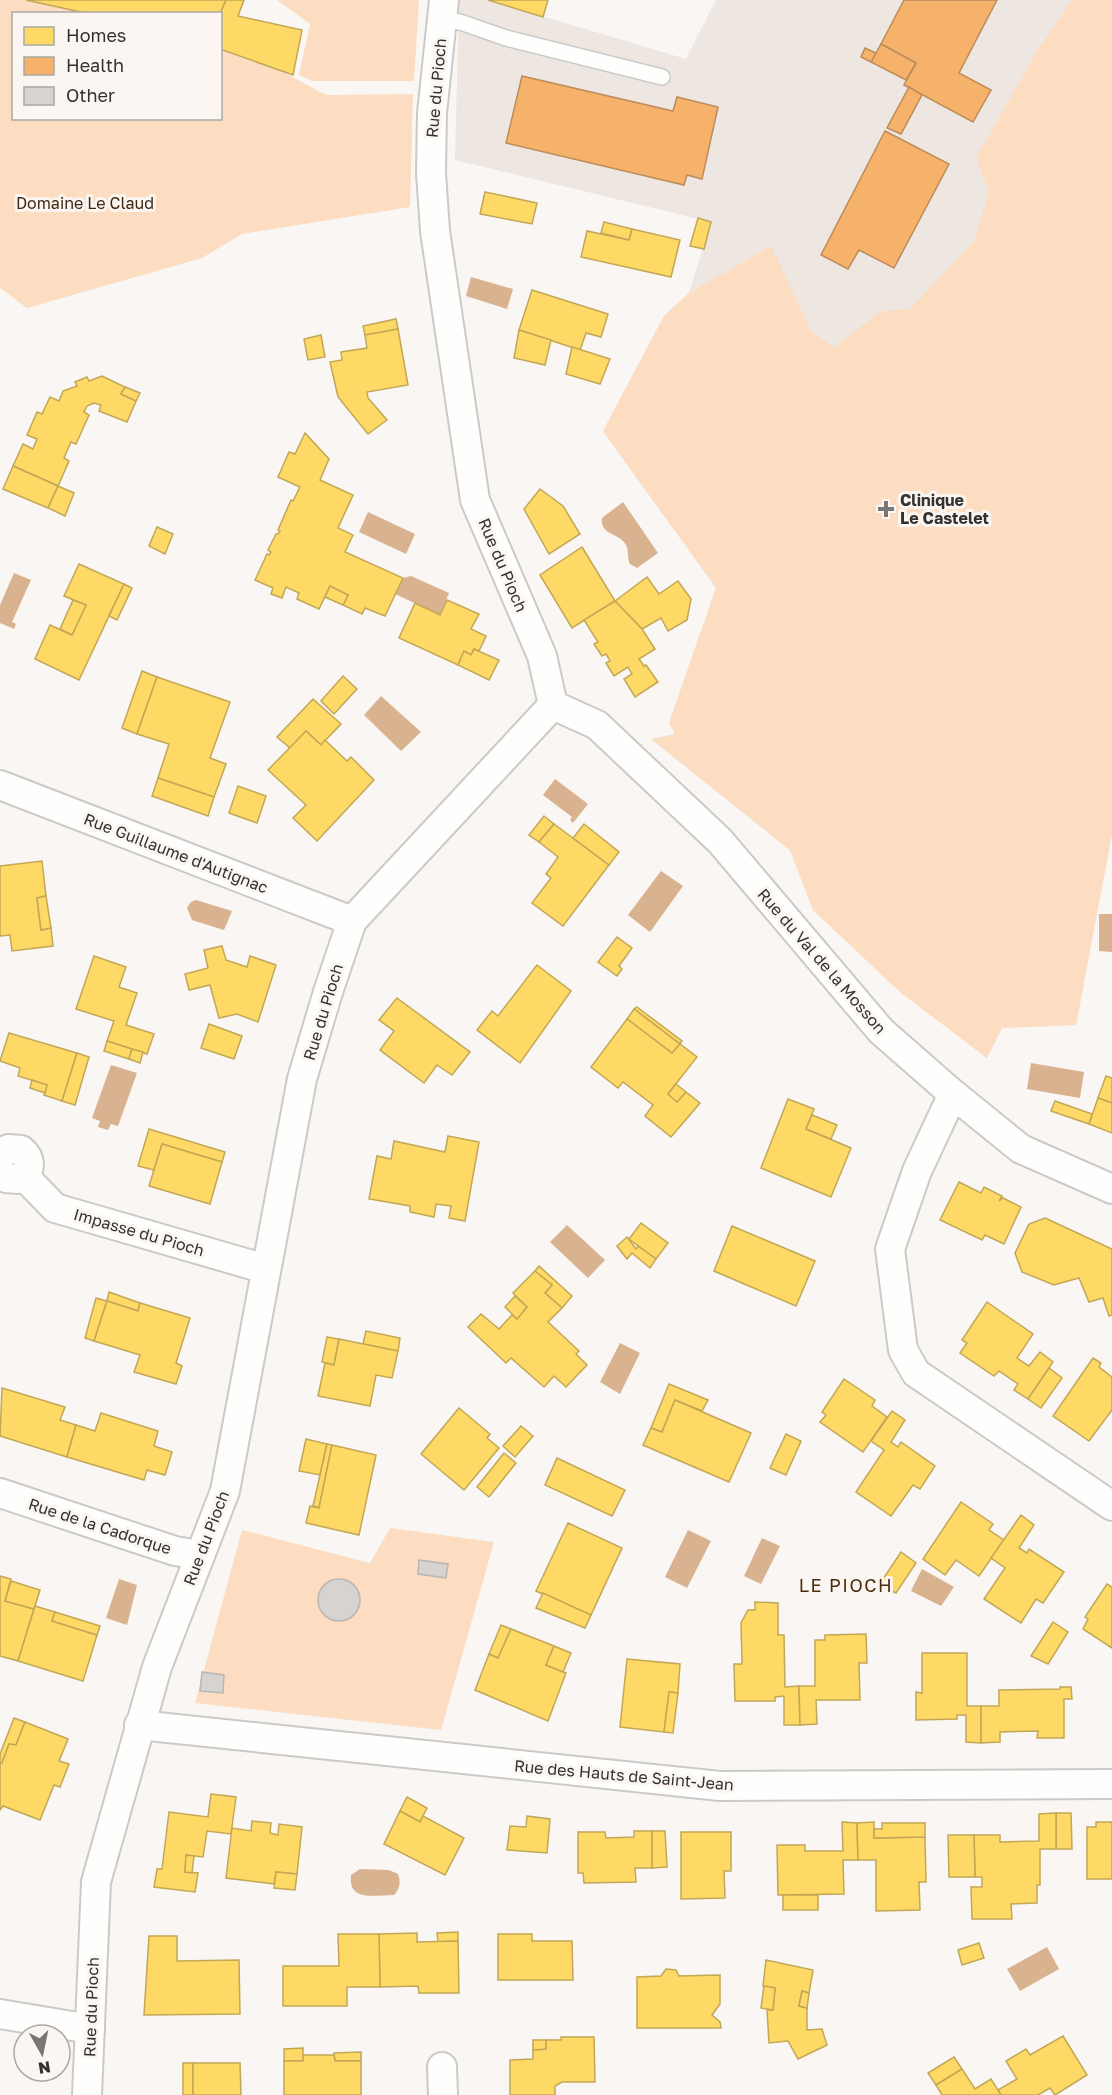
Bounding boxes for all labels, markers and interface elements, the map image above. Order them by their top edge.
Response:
legend [12,12,222,120]
text: Homes [66,24,126,46]
street label: Rue du Pioch [422,37,450,139]
text: Health [66,54,124,76]
text: Other [66,84,115,106]
park label: Domaine Le Claud [16,193,154,213]
place label: Clinique Le Castelet [900,490,989,528]
marker: Clinique Le Castelet [877,500,895,518]
street label: Rue du Pioch [474,515,532,615]
street label: Rue Guillaume d'Autignac [81,809,271,897]
street label: Rue du Val de la Mosson [753,884,891,1038]
street label: Rue du Pioch [299,961,347,1063]
street label: Impasse du Pioch [71,1204,207,1260]
street label: Rue du Pioch [179,1488,233,1588]
street label: Rue de la Cadorque [26,1493,174,1559]
district label: LE PIOCH [799,1574,893,1596]
street label: Rue des Hauts de Saint-Jean [513,1755,735,1795]
street label: Rue du Pioch [79,1957,103,2057]
north arrow [12,2023,72,2083]
text: N [37,2057,52,2079]

